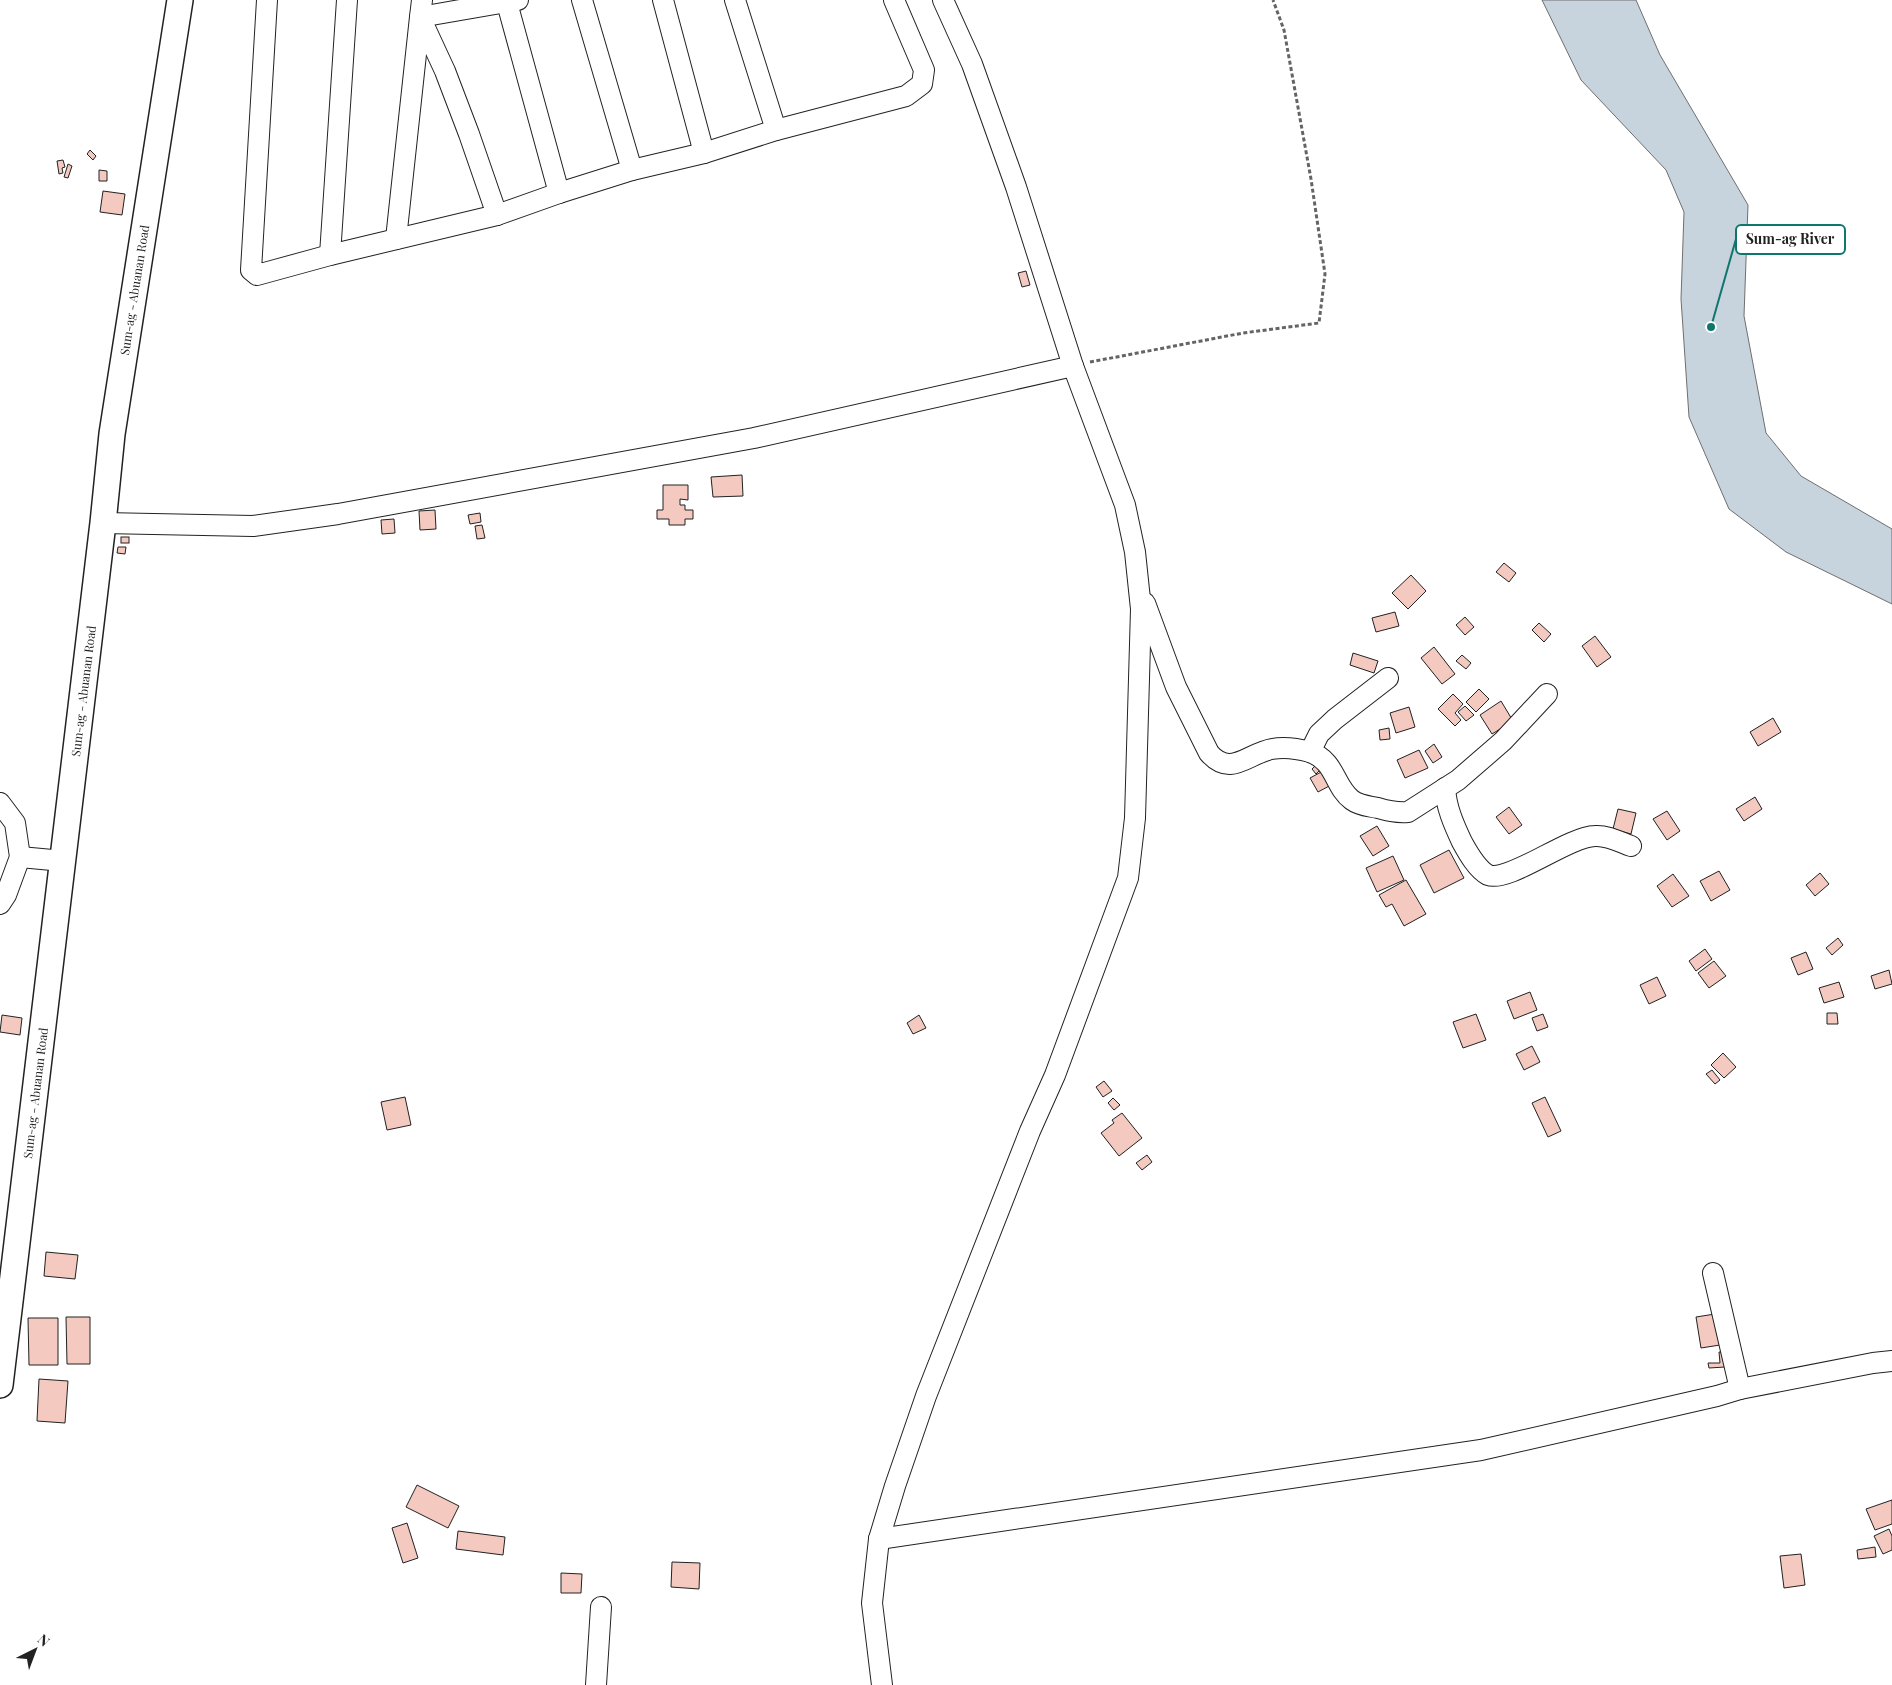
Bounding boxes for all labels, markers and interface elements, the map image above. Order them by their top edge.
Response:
street label: Sum-ag - Abuanan Road [116,224,152,356]
callout: Sum-ag River [1736,225,1845,254]
text: Sum-ag River [1746,229,1835,248]
street label: Sum-ag - Abuanan Road [67,625,99,757]
street label: Sum-ag - Abuanan Road [19,1027,51,1159]
north arrow [10,1625,60,1675]
text: N [34,1630,54,1650]

